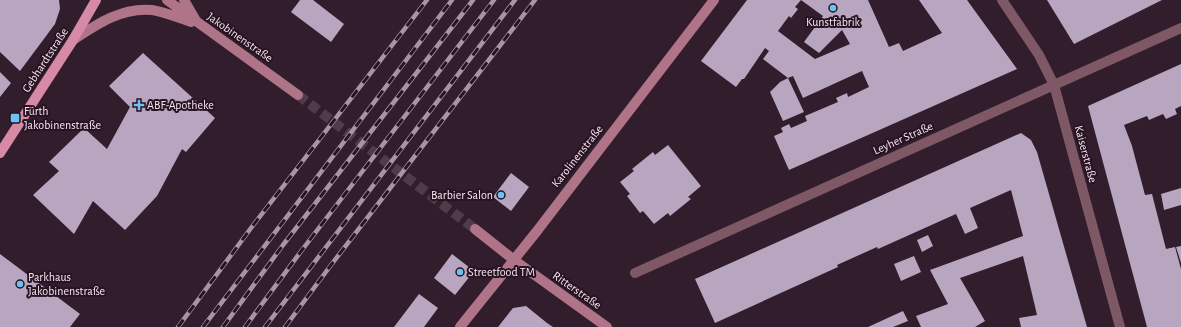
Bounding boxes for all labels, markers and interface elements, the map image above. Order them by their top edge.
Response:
marker: Kunstfabrik [828,3,838,13]
street label: Jakobinenstraße [205,10,275,64]
place label: Kunstfabrik [806,16,861,28]
street label: Gebhardtstraße [20,26,70,94]
place label: ABF-Apotheke [147,99,214,111]
marker: ABF-Apotheke [134,100,144,110]
place label: Fürth Jakobinenstraße [24,105,101,131]
marker: Fürth Jakobinenstraße [9,112,21,124]
street label: Leyher Straße [871,119,935,157]
street label: Karolinenstraße [549,123,605,189]
street label: Kaiserstraße [1073,124,1099,184]
place label: Barbier Salon [431,189,493,201]
marker: Barbier Salon [496,190,506,200]
place label: Streetfood TM [468,266,535,278]
marker: Streetfood TM [455,267,465,277]
street label: Ritterstraße [551,269,603,311]
place label: Parkhaus Jakobinenstraße [28,271,105,297]
marker: Parkhaus Jakobinenstraße [15,279,25,289]

